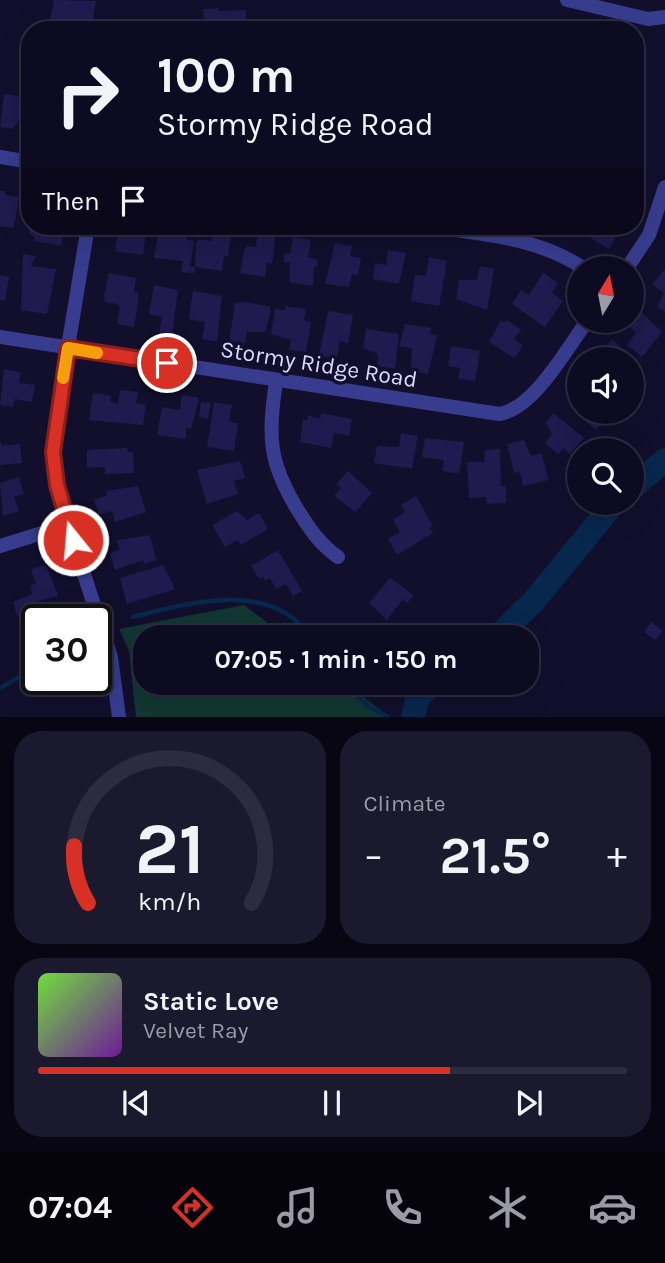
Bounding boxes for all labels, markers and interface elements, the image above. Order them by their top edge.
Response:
text: 100 m [157,47,295,104]
icon: right [42,49,133,140]
text: Stormy Ridge Road [157,106,434,143]
icon: arrive [114,182,152,220]
text: Then [42,186,100,217]
north arrow [567,256,644,332]
map controls [567,256,644,515]
pin [137,333,197,393]
street label: Stormy Ridge Road [219,336,419,393]
icon: arrive [148,344,186,382]
button: sound [567,347,644,424]
button: search [567,438,644,515]
position arrow [36,503,110,577]
speed limit sign: 30 [21,604,112,695]
text: 07:05 · 1 min · 150 m [215,644,457,675]
text: Climate [364,790,446,817]
text: 21 [135,807,205,892]
text: 21.5° [439,825,551,886]
text: − [364,833,383,878]
text: + [607,833,627,878]
text: km/h [138,887,201,916]
text: Static Love [143,986,279,1017]
text: Velvet Ray [143,1017,248,1044]
icon: previous [117,1084,155,1122]
icon: pause [313,1084,351,1122]
icon: next [510,1084,548,1122]
icon: directions [168,1183,217,1232]
icon: music [273,1183,322,1232]
icon: phone [378,1183,427,1232]
icon: climate [483,1183,532,1232]
icon: car [588,1183,637,1232]
text: 07:04 [28,1189,112,1226]

